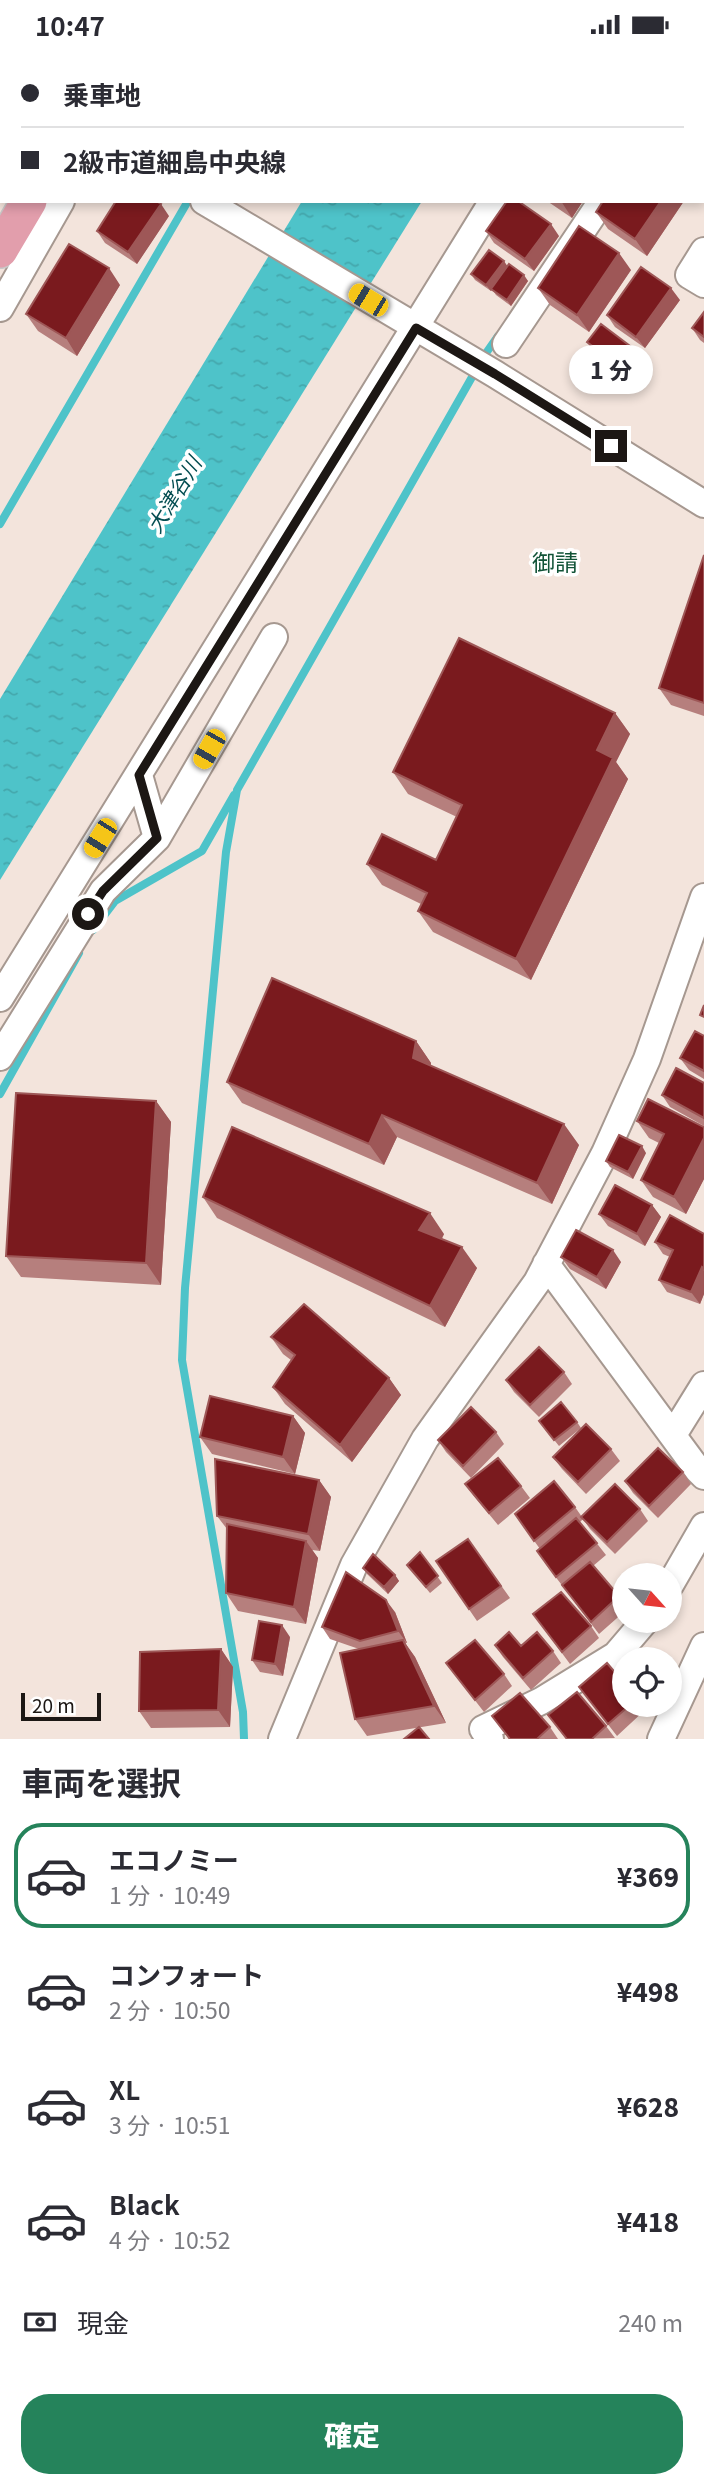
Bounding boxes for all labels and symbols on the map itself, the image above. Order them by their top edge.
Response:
car [345,280,392,320]
callout: 1 分 [569,345,653,393]
route end [595,430,627,462]
water label: 大津谷川 [139,449,209,538]
district label: 御請 [532,544,578,578]
car [190,726,229,772]
car [80,815,121,861]
route start [72,898,104,930]
north arrow [612,1563,682,1633]
scale bar [21,1690,102,1722]

